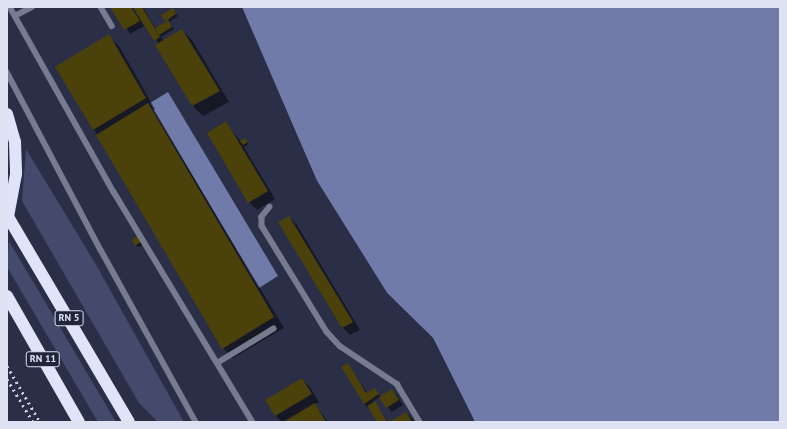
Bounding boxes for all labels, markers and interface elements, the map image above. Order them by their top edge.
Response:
road number: RN 5 [54,310,84,326]
road number: RN 11 [25,351,61,367]

